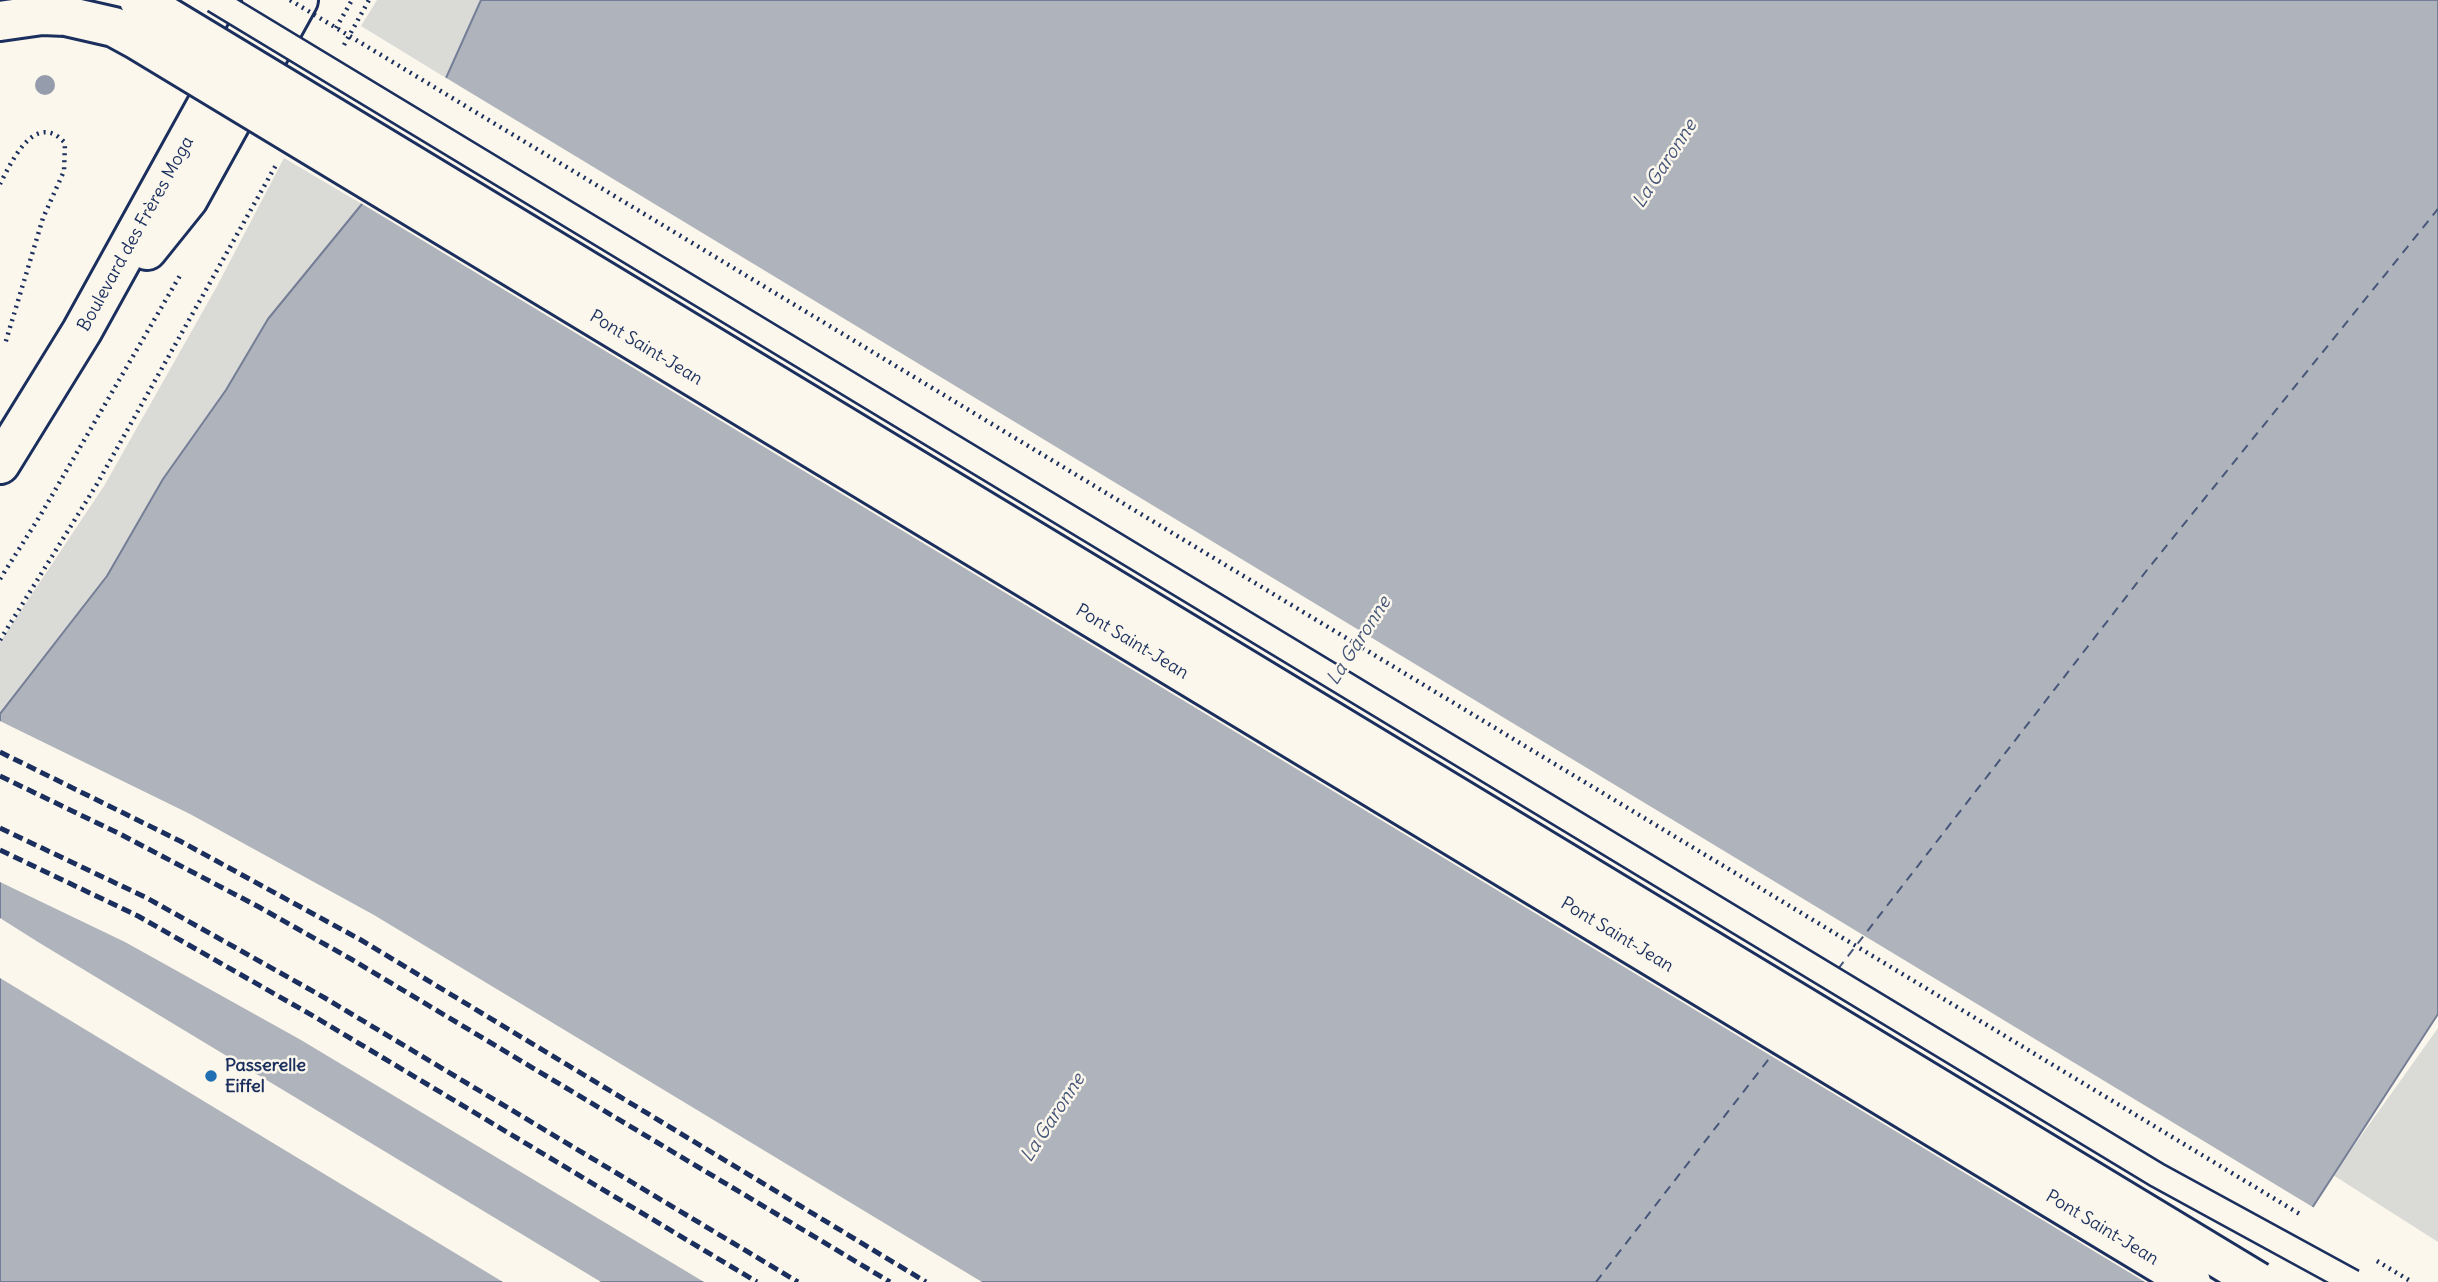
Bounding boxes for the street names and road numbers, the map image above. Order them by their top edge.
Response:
street label: Boulevard des Frères Moga [73,133,199,335]
street label: Pont Saint-Jean [586,306,706,390]
street label: Pont Saint-Jean [1072,600,1192,684]
street label: Pont Saint-Jean [1557,893,1677,977]
street label: Pont Saint-Jean [2042,1186,2162,1270]

